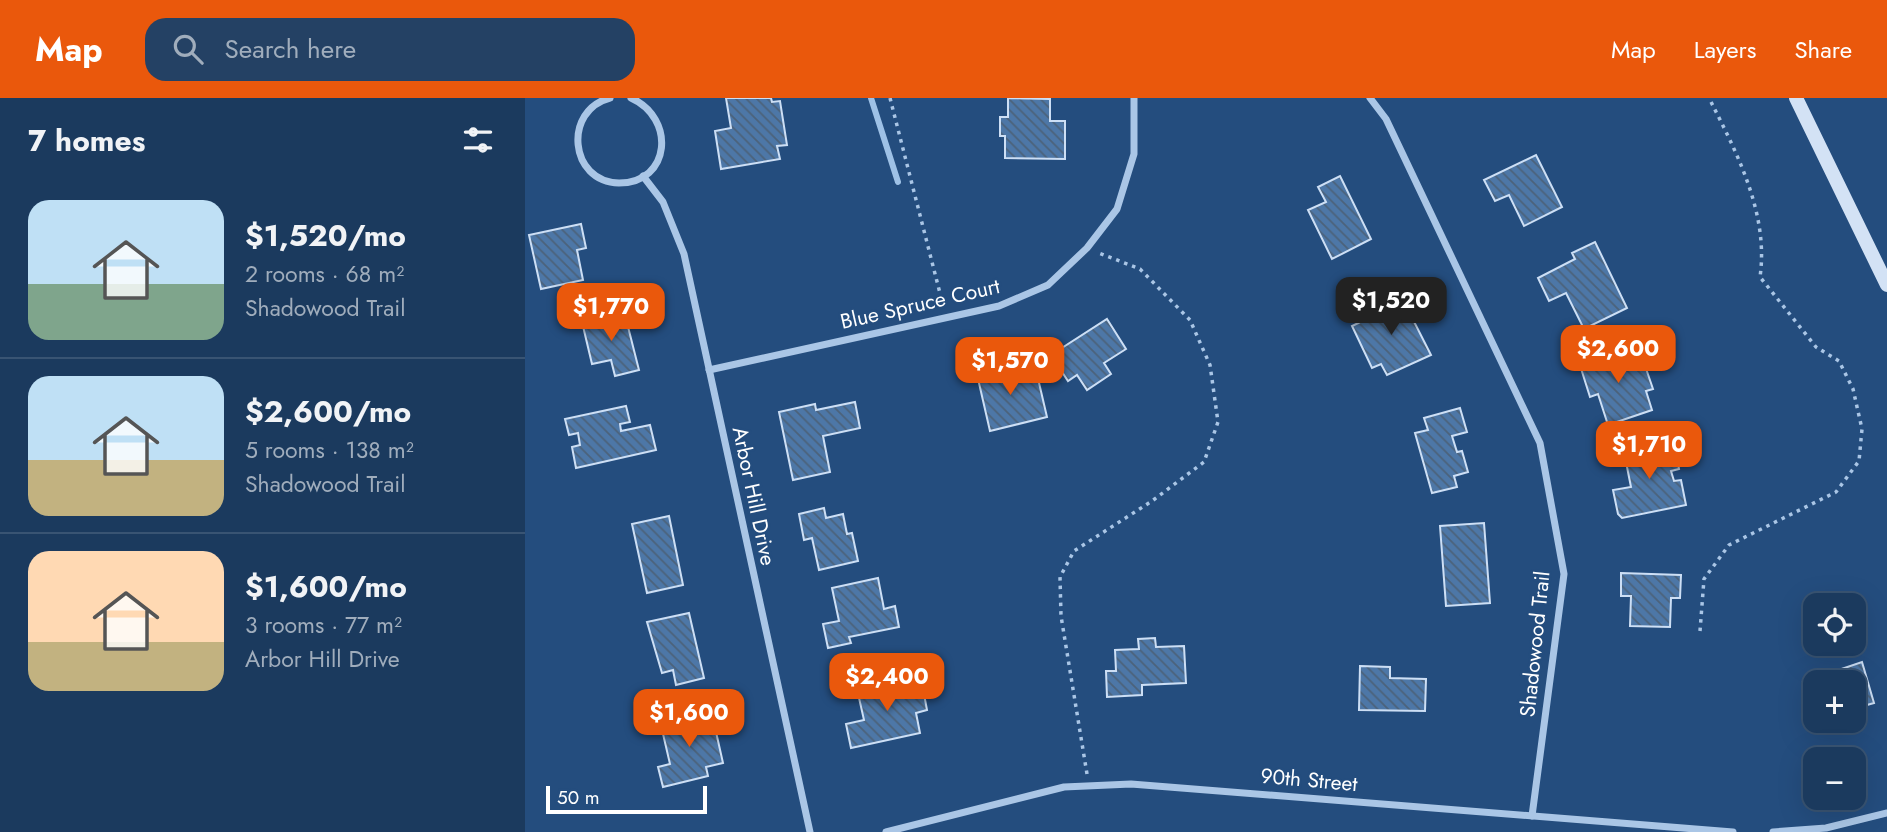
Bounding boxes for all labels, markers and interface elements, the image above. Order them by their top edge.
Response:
search box [145,18,635,81]
text: Map [35,26,103,73]
icon: search [169,30,207,68]
text: Search here [225,30,356,68]
text: Map [1611,32,1656,67]
text: Layers [1694,32,1756,67]
text: Share [1794,32,1852,67]
text: 7 homes [28,119,145,162]
icon: filters [459,121,497,159]
text: $1,520/mo [245,214,406,257]
icon: home [84,228,168,312]
text: 2 rooms · 68 m² [245,257,404,291]
street label: Blue Spruce Court [837,271,1003,337]
pin: $1,520 [1334,278,1448,337]
text: $1,520 [1352,283,1430,317]
pin: $1,770 [554,284,668,343]
text: $1,770 [573,289,649,323]
text: Shadowood Trail [245,291,406,325]
pin: $2,600 [1561,326,1675,385]
text: $2,600 [1577,331,1659,365]
pin: $1,570 [953,338,1067,397]
text: $1,570 [971,343,1049,377]
text: $2,600/mo [245,390,411,433]
icon: home [84,404,168,488]
pin: $1,710 [1592,422,1706,481]
street label: Arbor Hill Drive [725,424,783,568]
text: $1,710 [1612,427,1686,461]
text: 5 rooms · 138 m² [245,433,414,467]
text: Shadowood Trail [245,467,406,501]
text: $1,600/mo [245,565,407,608]
street label: Shadowood Trail [1512,570,1558,718]
icon: home [84,579,168,663]
map controls [1803,593,1866,810]
button: locate [1803,593,1866,656]
text: 3 rooms · 77 m² [245,608,402,642]
text: Arbor Hill Drive [245,642,400,676]
pin: $2,400 [830,654,944,713]
text: $2,400 [845,659,929,693]
button: + [1803,670,1866,733]
pin: $1,600 [632,690,746,749]
text: $1,600 [649,695,729,729]
button: − [1803,747,1866,810]
street label: 90th Street [1259,761,1359,799]
scale bar [546,783,707,815]
text: 50 m [557,784,600,811]

